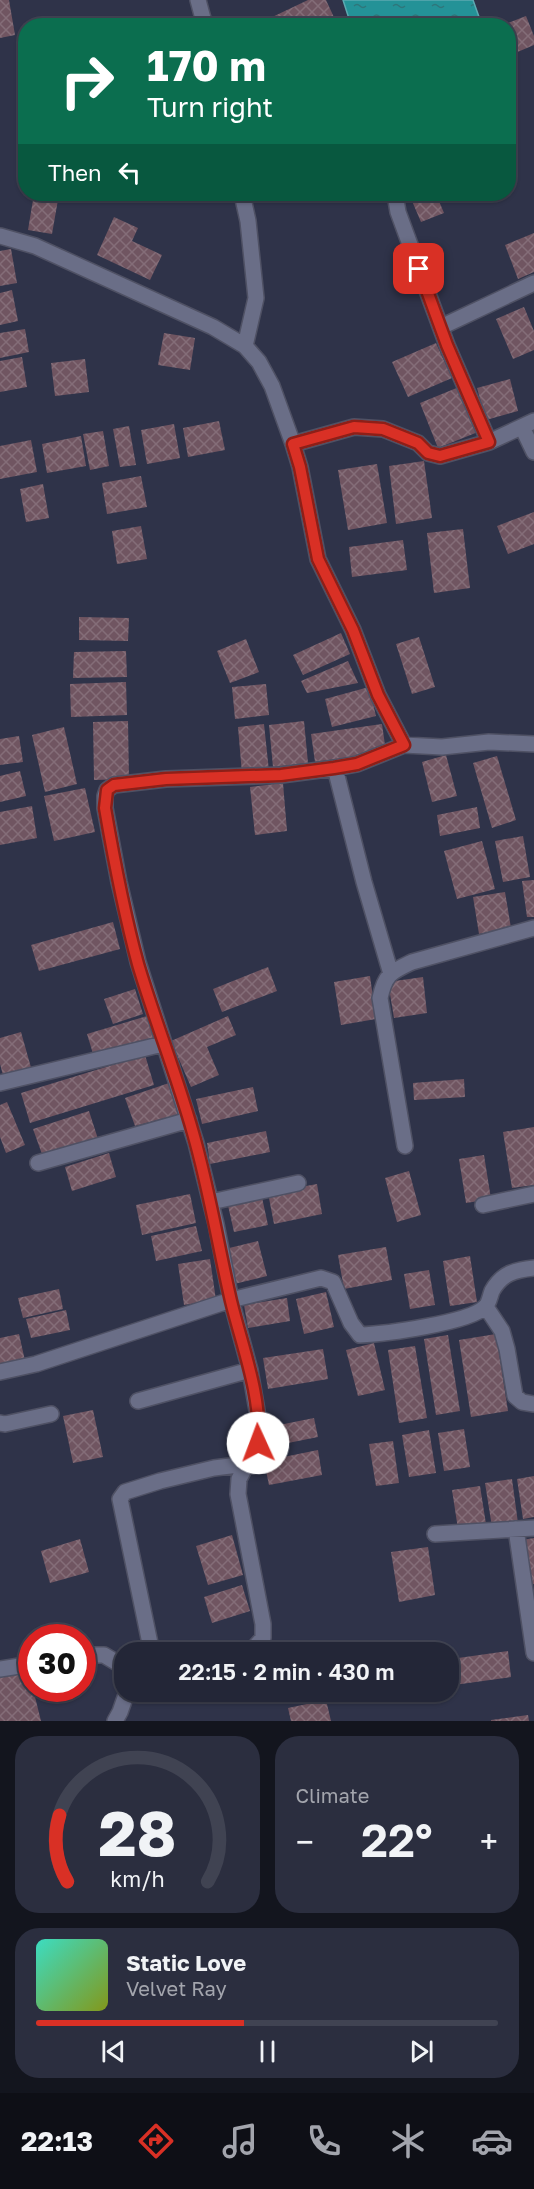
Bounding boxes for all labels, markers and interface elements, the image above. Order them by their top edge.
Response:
text: 170 m [147,40,266,90]
icon: right [48,42,126,120]
text: Turn right [147,91,273,123]
icon: left [113,156,146,189]
text: Then [48,159,101,186]
pin [393,243,444,294]
icon: arrive [402,252,435,285]
position arrow [226,1411,290,1475]
speed limit sign: 30 [18,1624,96,1702]
text: 22:15 · 2 min · 430 m [178,1658,395,1685]
text: Climate [296,1783,369,1807]
text: 28 [98,1795,176,1870]
text: 22° [361,1813,432,1867]
text: − [296,1822,314,1861]
text: + [480,1822,498,1861]
text: km/h [110,1866,165,1892]
text: Static Love [126,1949,246,1976]
text: Velvet Ray [126,1976,227,2000]
icon: previous [97,2035,130,2068]
icon: pause [251,2035,284,2068]
icon: next [405,2035,438,2068]
icon: directions [135,2120,177,2162]
icon: music [219,2120,261,2162]
icon: phone [303,2120,345,2162]
icon: climate [387,2120,429,2162]
icon: car [471,2120,513,2162]
text: 22:13 [21,2125,93,2157]

